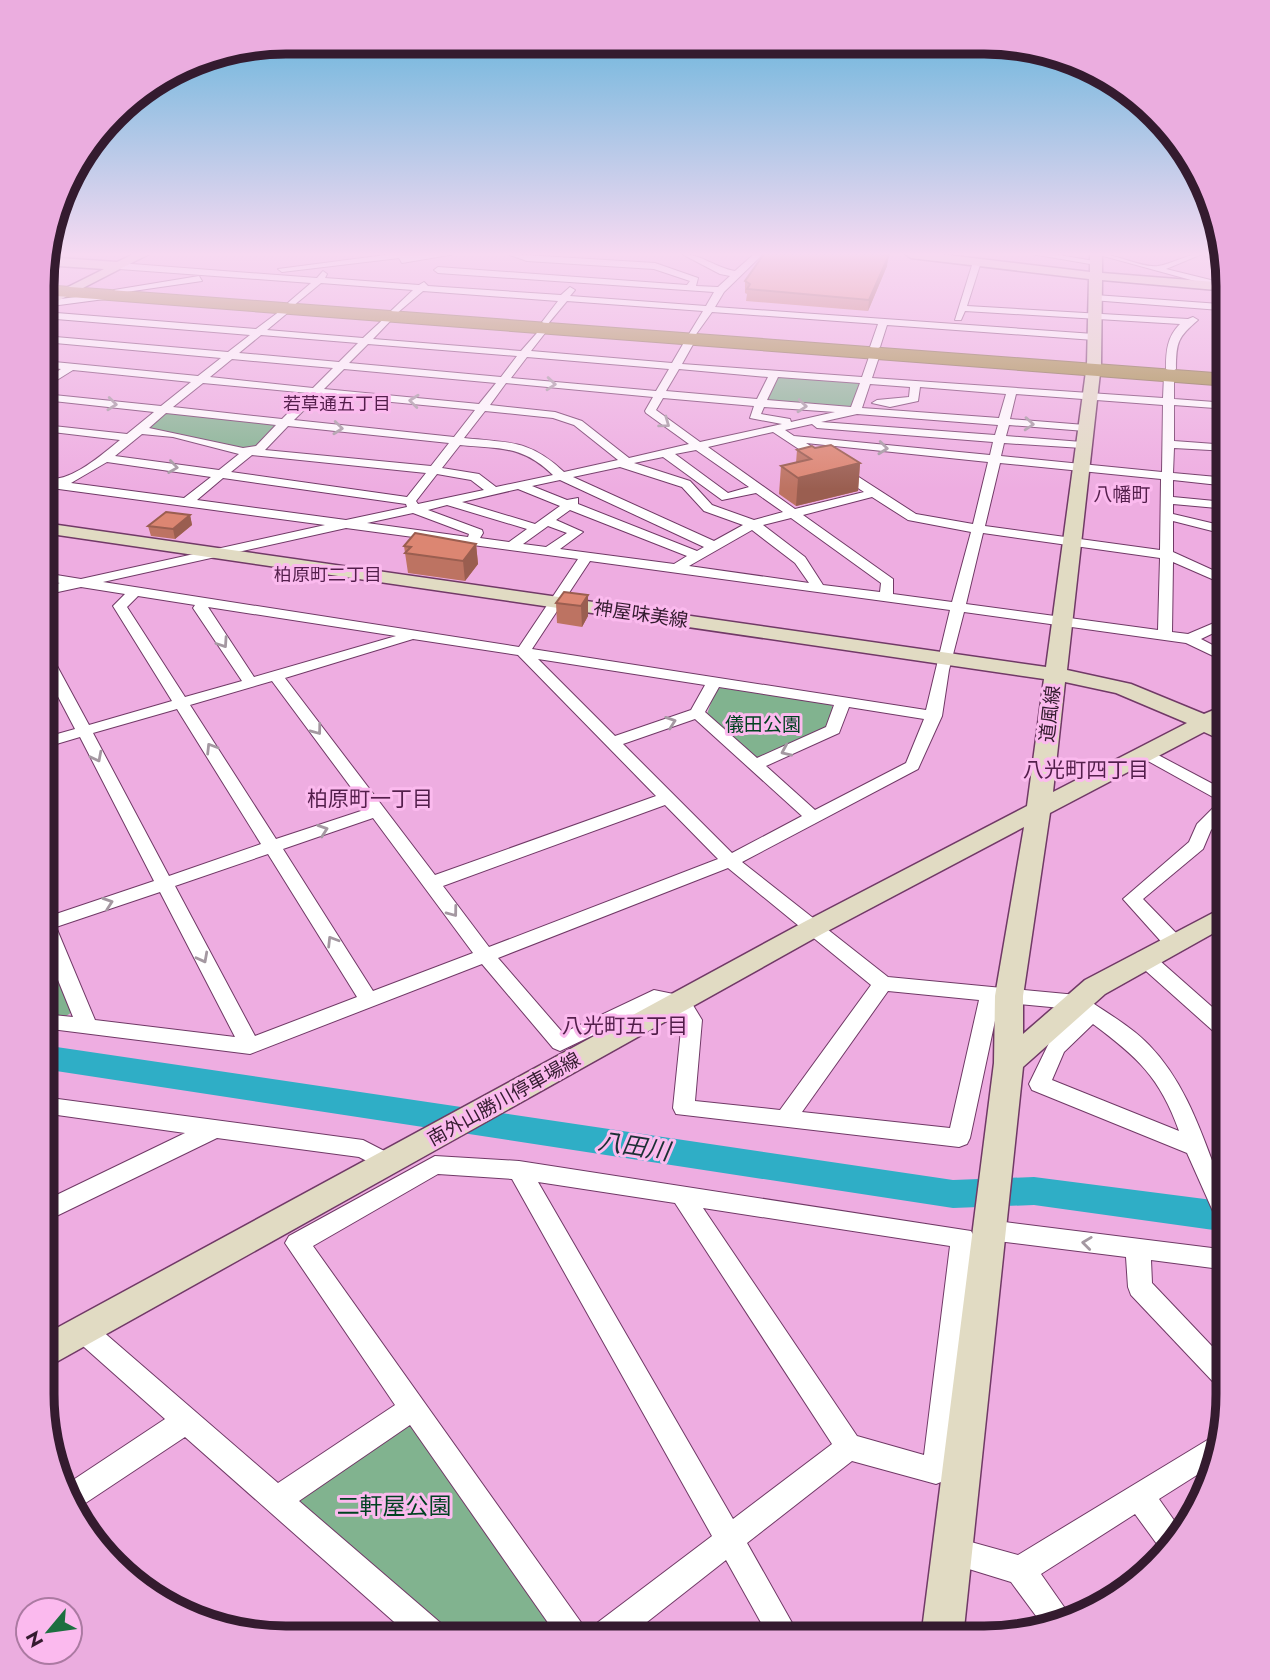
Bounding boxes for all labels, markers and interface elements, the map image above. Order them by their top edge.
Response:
one-way arrow [546,376,557,391]
district label: 若草通五丁目 [283,391,391,417]
one-way arrow [408,394,419,409]
one-way arrow [107,396,118,411]
one-way arrow [797,398,808,413]
one-way arrow [657,414,670,427]
one-way arrow [1024,416,1035,431]
one-way arrow [332,420,344,435]
one-way arrow [877,440,889,455]
one-way arrow [167,460,179,475]
district label: 八幡町 [1093,481,1151,508]
district label: 柏原町二丁目 [274,562,382,588]
street label: 神屋味美線 [592,594,690,634]
one-way arrow [215,635,228,648]
street label: 道風線 [1033,684,1067,744]
park label: 儀田公園 [725,711,801,738]
one-way arrow [665,716,677,730]
one-way arrow [309,722,321,735]
one-way arrow [206,743,219,756]
one-way arrow [781,743,793,757]
one-way arrow [88,750,102,762]
district label: 八光町四丁目 [1023,755,1149,785]
district label: 柏原町一丁目 [307,784,433,814]
one-way arrow [316,824,329,838]
one-way arrow [101,897,113,911]
one-way arrow [445,905,458,917]
one-way arrow [327,936,340,949]
one-way arrow [194,951,208,964]
district label: 八光町五丁目 [562,1011,688,1041]
street label: 南外山勝川停車場線 [423,1046,585,1152]
water label: 八田川 [596,1123,675,1169]
one-way arrow [1081,1235,1093,1250]
park label: 二軒屋公園 [337,1489,452,1523]
north arrow [14,1596,84,1666]
text: N [19,1626,50,1652]

